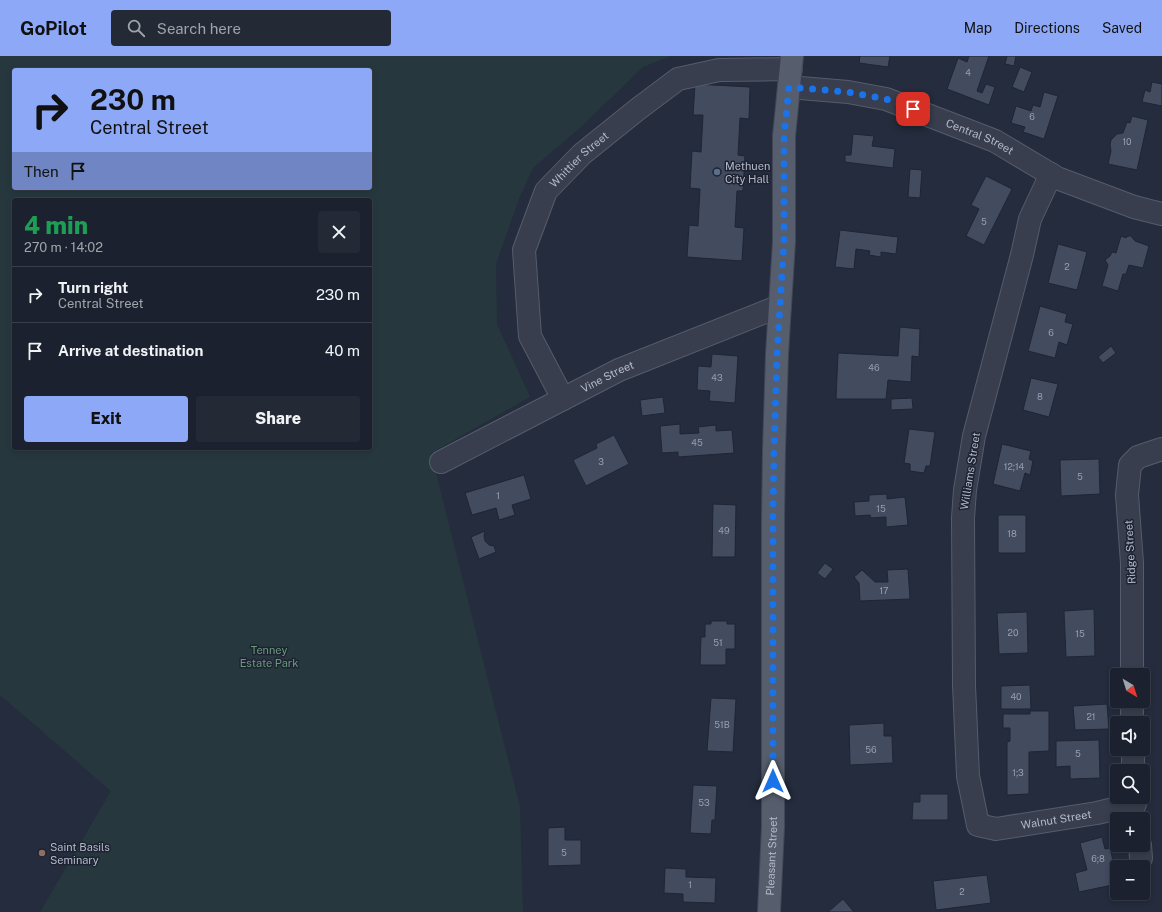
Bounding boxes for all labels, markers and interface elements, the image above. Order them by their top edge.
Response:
search box [111,10,391,46]
text: GoPilot [20,17,87,39]
icon: search [125,17,147,39]
text: Search here [157,20,241,37]
text: Map [964,20,992,36]
text: Directions [1014,20,1080,36]
text: Saved [1102,20,1142,36]
house number: 4 [965,67,971,78]
text: 230 m [90,83,176,116]
icon: right [24,84,76,136]
pin [896,92,930,126]
icon: arrive [902,98,924,120]
house number: 6 [1029,111,1035,122]
text: Central Street [90,117,209,138]
street label: Central Street [944,117,1016,157]
street label: Whittier Street [547,129,611,190]
house number: 10 [1122,136,1132,147]
icon: arrive [67,160,89,182]
place label: Methuen City Hall [725,160,770,185]
text: Then [24,163,59,180]
marker: Methuen City Hall [712,167,722,177]
text: 4 min [24,211,88,239]
button: close [318,211,360,253]
house number: 5 [981,216,987,227]
text: 270 m · 14:02 [24,240,103,255]
house number: 2 [1064,261,1070,272]
text: Turn right [58,279,128,296]
icon: right [24,284,46,306]
text: 230 m [316,286,360,303]
text: Central Street [58,296,144,311]
house number: 6 [1048,327,1054,338]
icon: arrive [24,340,46,362]
text: Arrive at destination [58,342,203,359]
text: 40 m [325,342,360,359]
street label: Vine Street [579,359,636,395]
house number: 46 [868,362,880,373]
house number: 43 [711,372,723,383]
house number: 8 [1037,391,1043,402]
button: Exit [24,396,188,442]
button: Share [196,396,360,442]
street label: Williams Street [958,431,982,511]
house number: 45 [691,437,703,448]
house number: 3 [598,456,604,467]
house number: 12;14 [1004,461,1025,472]
house number: 5 [1077,471,1083,482]
house number: 1 [496,490,500,501]
house number: 15 [876,503,886,514]
street label: Ridge Street [1122,520,1138,584]
house number: 49 [718,525,730,536]
house number: 18 [1007,528,1017,539]
house number: 17 [879,585,889,596]
house number: 20 [1008,627,1019,638]
house number: 15 [1075,628,1085,639]
house number: 51 [713,637,723,648]
park label: Tenney Estate Park [240,644,298,669]
north arrow [1110,668,1150,708]
map controls [1110,668,1150,900]
house number: 40 [1010,691,1022,702]
house number: 21 [1086,711,1096,722]
button: sound [1110,716,1150,756]
house number: 51B [714,719,730,730]
house number: 56 [865,744,877,755]
house number: 5 [1075,748,1081,759]
position arrow [752,760,794,802]
button: search [1110,764,1150,804]
house number: 1;3 [1012,767,1024,778]
house number: 53 [698,797,710,808]
street label: Walnut Street [1020,808,1092,831]
button: + [1110,812,1150,852]
street label: Pleasant Street [764,816,779,896]
place label: Saint Basils Seminary [50,841,110,866]
house number: 5 [561,847,567,858]
marker: Saint Basils Seminary [37,848,47,858]
house number: 6;8 [1091,853,1105,864]
button: − [1110,860,1150,900]
house number: 1 [688,879,692,890]
house number: 2 [959,886,965,897]

